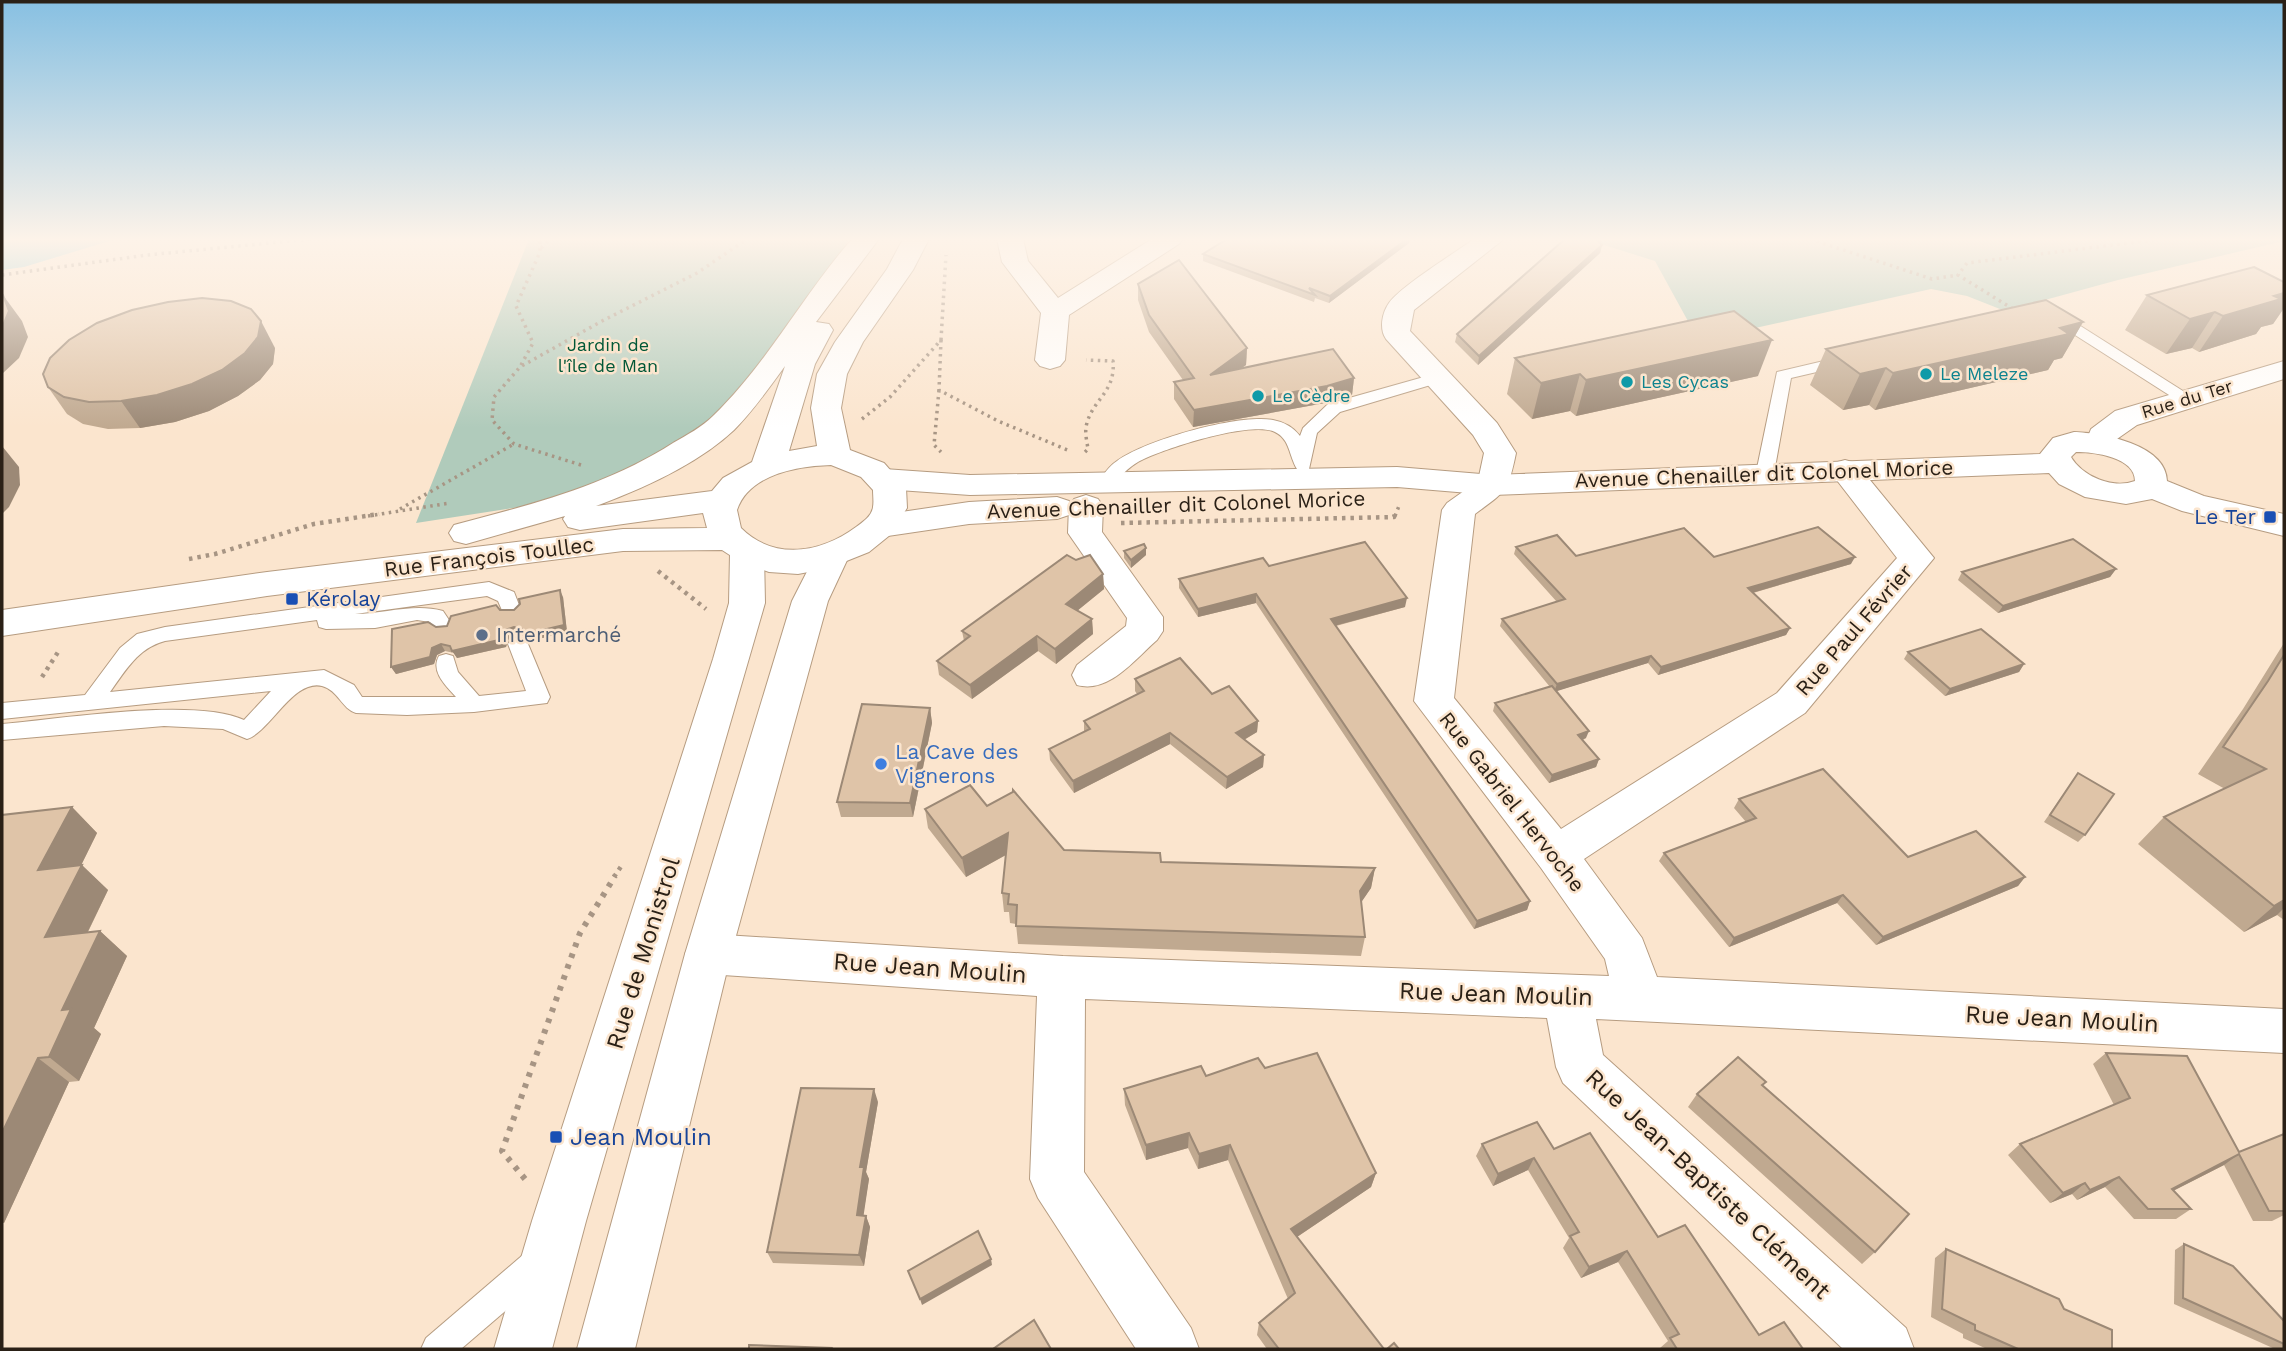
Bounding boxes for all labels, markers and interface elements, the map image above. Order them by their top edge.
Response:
park label: Jardin de l'île de Man [558,334,658,376]
place label: Le Meleze [1940,363,2028,384]
marker: Le Meleze [1918,366,1934,382]
place label: Les Cycas [1641,371,1729,392]
marker: Les Cycas [1619,374,1635,390]
street label: Rue du Ter [2139,375,2235,422]
place label: Le Cèdre [1272,385,1350,406]
marker: Le Cèdre [1250,388,1266,404]
street label: Avenue Chenailler dit Colonel Morice [1574,454,1954,493]
street label: Avenue Chenailler dit Colonel Morice [986,485,1366,524]
place label: Le Ter [2194,504,2256,529]
marker: Le Ter [2262,509,2278,525]
street label: Rue François Toullec [383,531,595,582]
street label: Rue Paul Février [1790,559,1918,700]
place label: Kérolay [306,586,381,611]
marker: Kérolay [284,591,300,607]
place label: Intermarché [496,622,621,647]
marker: Intermarché [474,627,490,643]
street label: Rue Gabriel Hervoche [1434,707,1590,897]
place label: La Cave des Vignerons [895,739,1019,788]
marker: La Cave des Vignerons [873,756,889,772]
street label: Rue de Monistrol [600,853,686,1052]
street label: Rue Jean Moulin [832,947,1028,989]
street label: Rue Jean Moulin [1399,977,1593,1011]
street label: Rue Jean Moulin [1964,1000,2160,1038]
street label: Rue Jean-Baptiste Clément [1580,1063,1836,1305]
place label: Jean Moulin [570,1123,712,1151]
marker: Jean Moulin [548,1129,564,1145]

